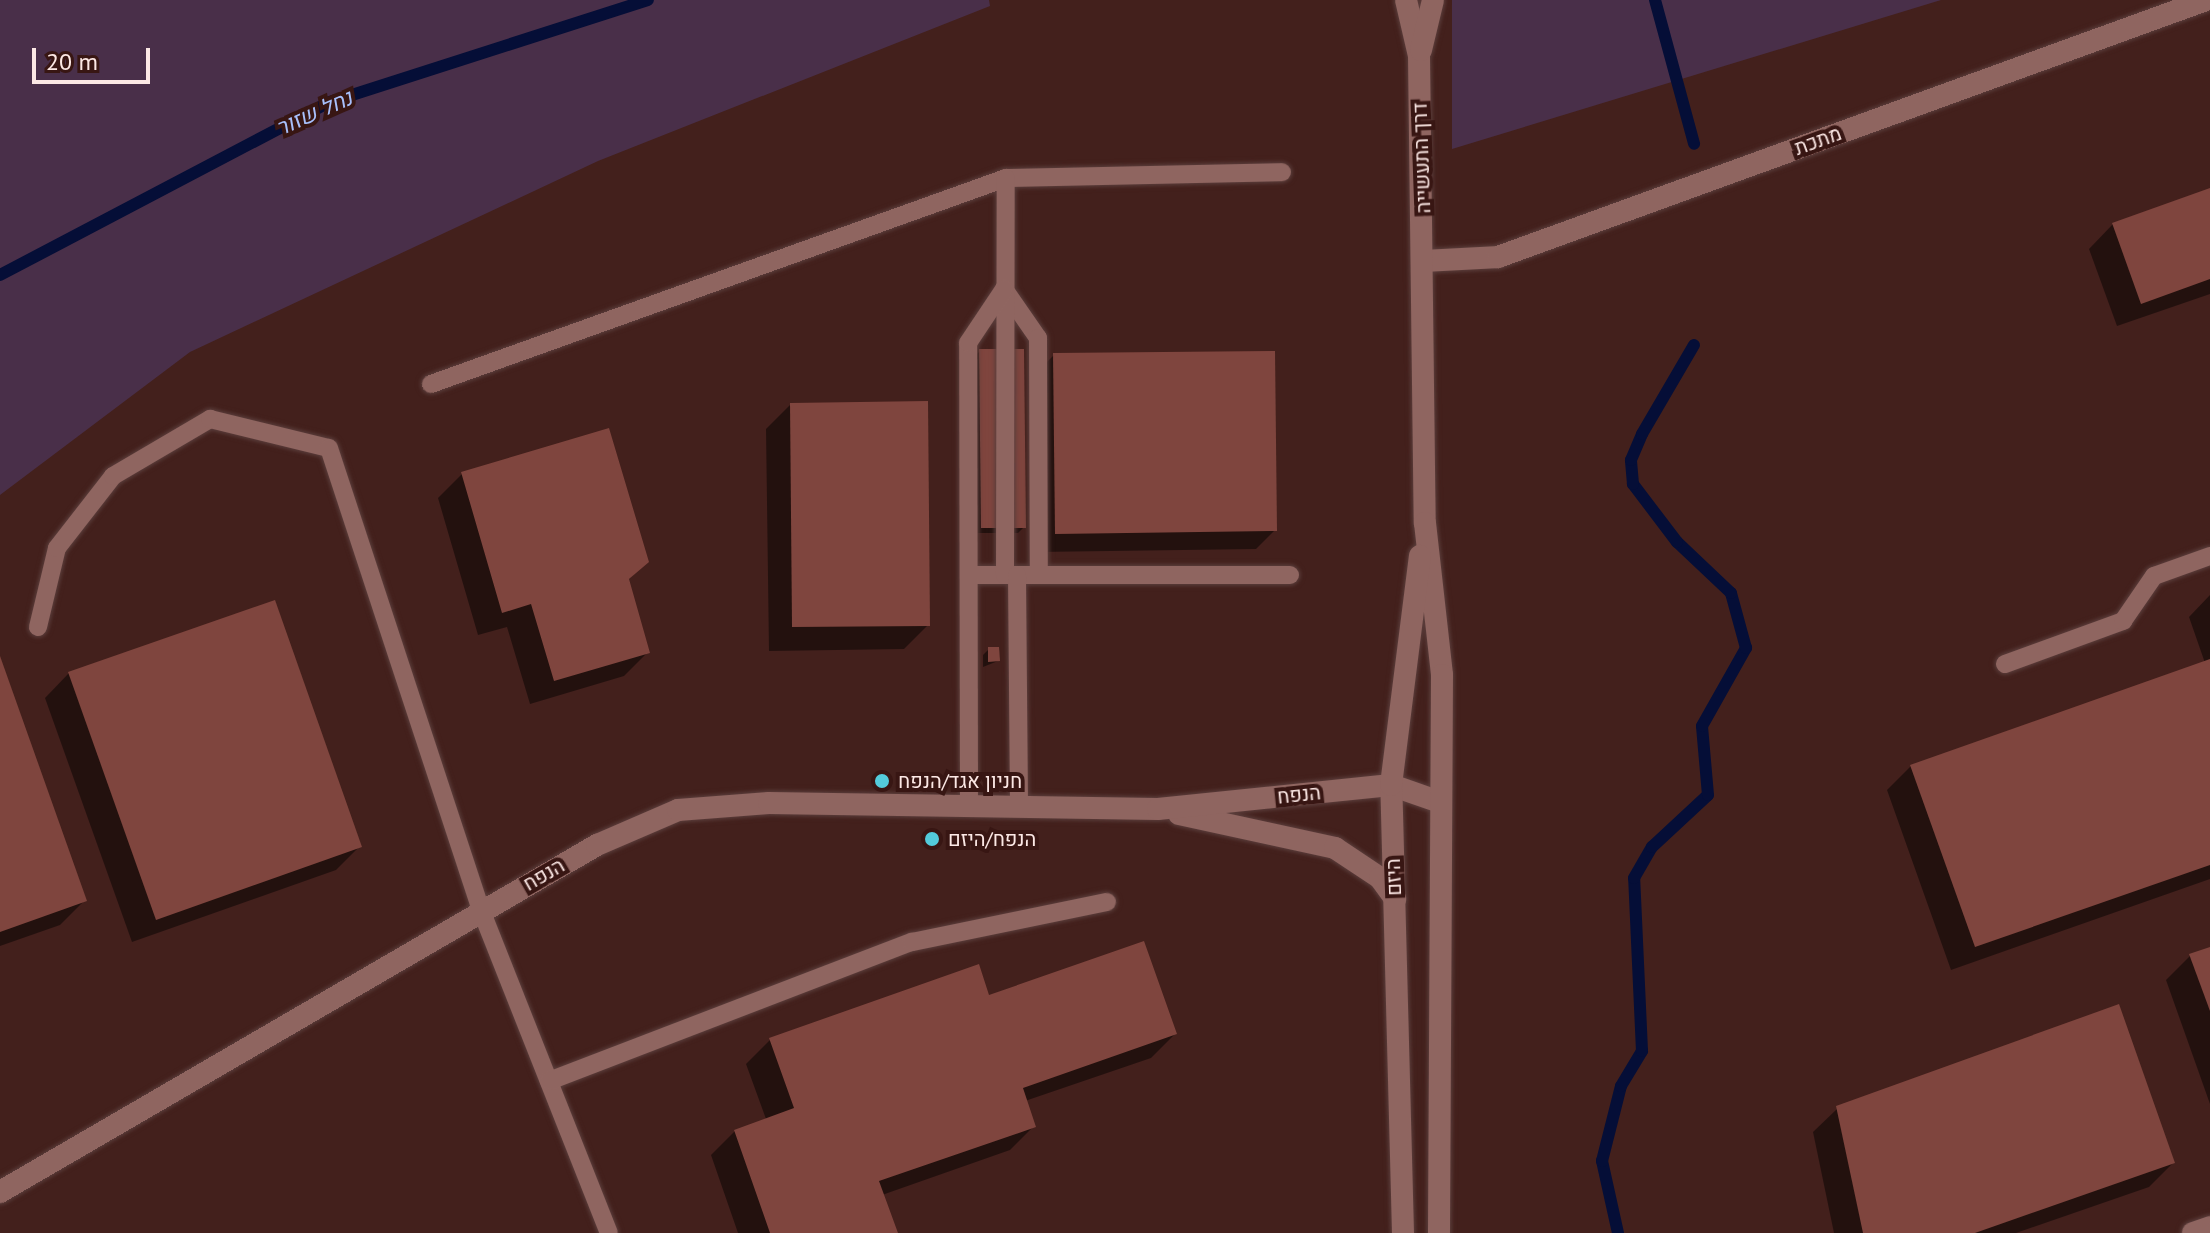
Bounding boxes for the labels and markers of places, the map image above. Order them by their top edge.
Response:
place label: חניון אגד/הנפח [898,769,1022,793]
marker: חניון אגד/הנפח [873,772,891,790]
place label: הנפח/היזם [948,827,1036,851]
marker: הנפח/היזם [923,830,941,848]

